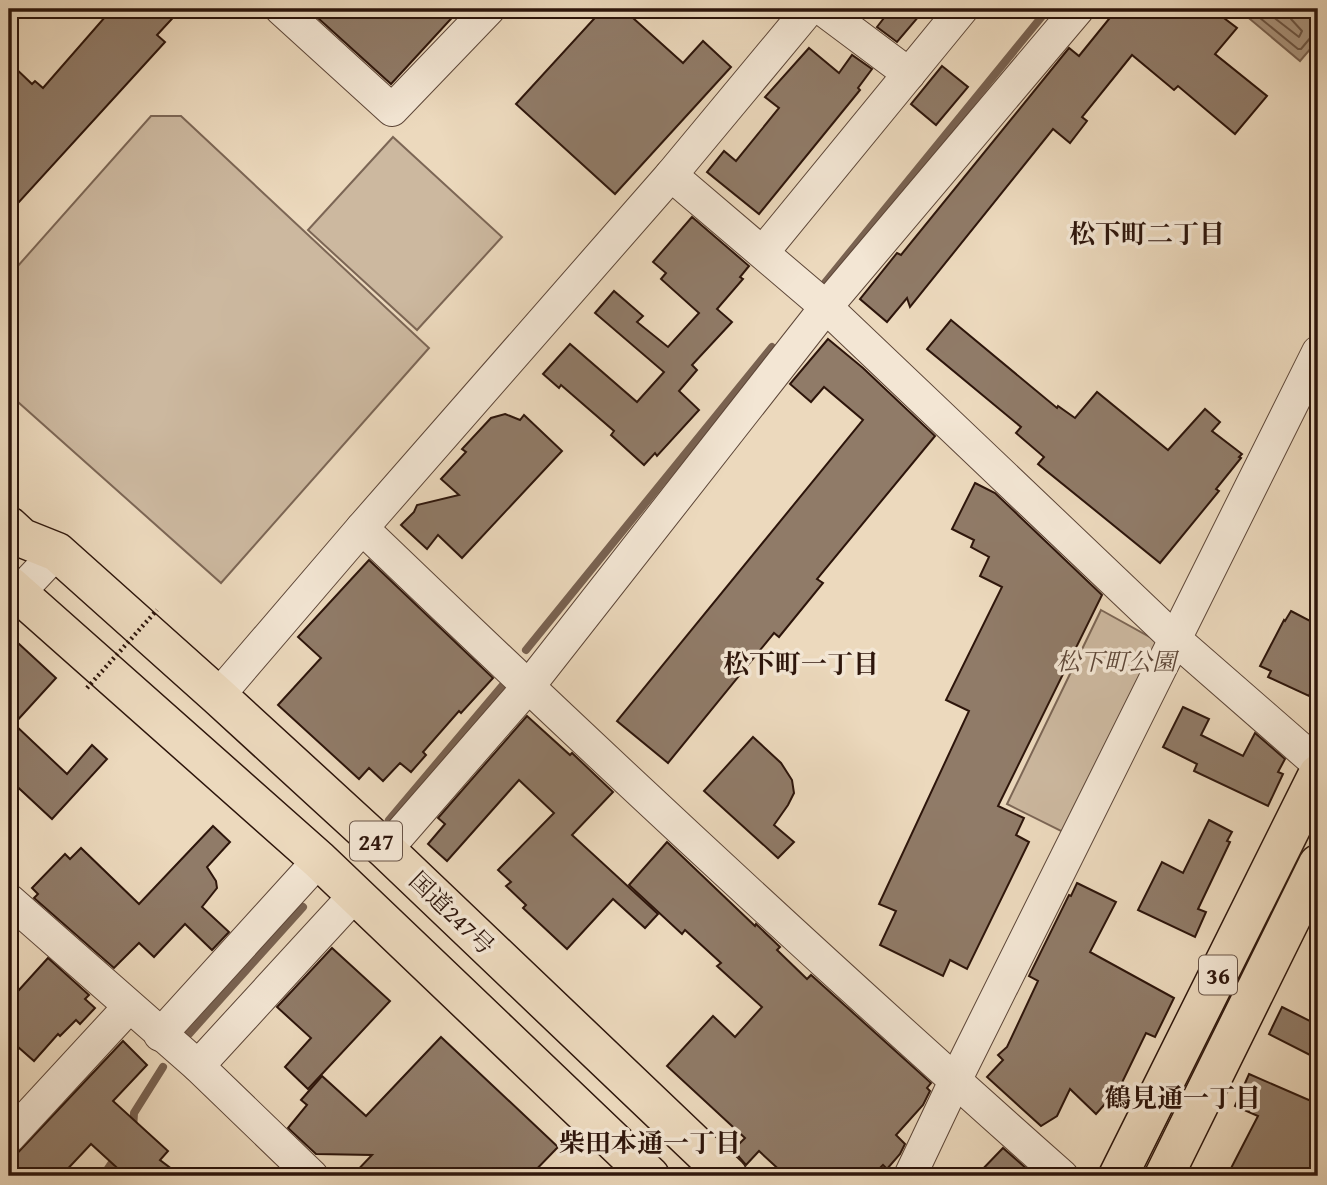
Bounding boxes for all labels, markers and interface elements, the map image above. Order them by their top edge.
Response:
district label: 松下町二丁目 [1069,214,1225,253]
district label: 松下町一丁目 [723,644,879,683]
park label: 松下町公園 [1056,644,1180,679]
road number: 247 [350,821,402,860]
street label: 国道247号 [401,863,503,963]
road number: 36 [1199,956,1237,994]
district label: 鶴見通一丁目 [1105,1078,1261,1117]
district label: 柴田本通一丁目 [559,1123,741,1162]

